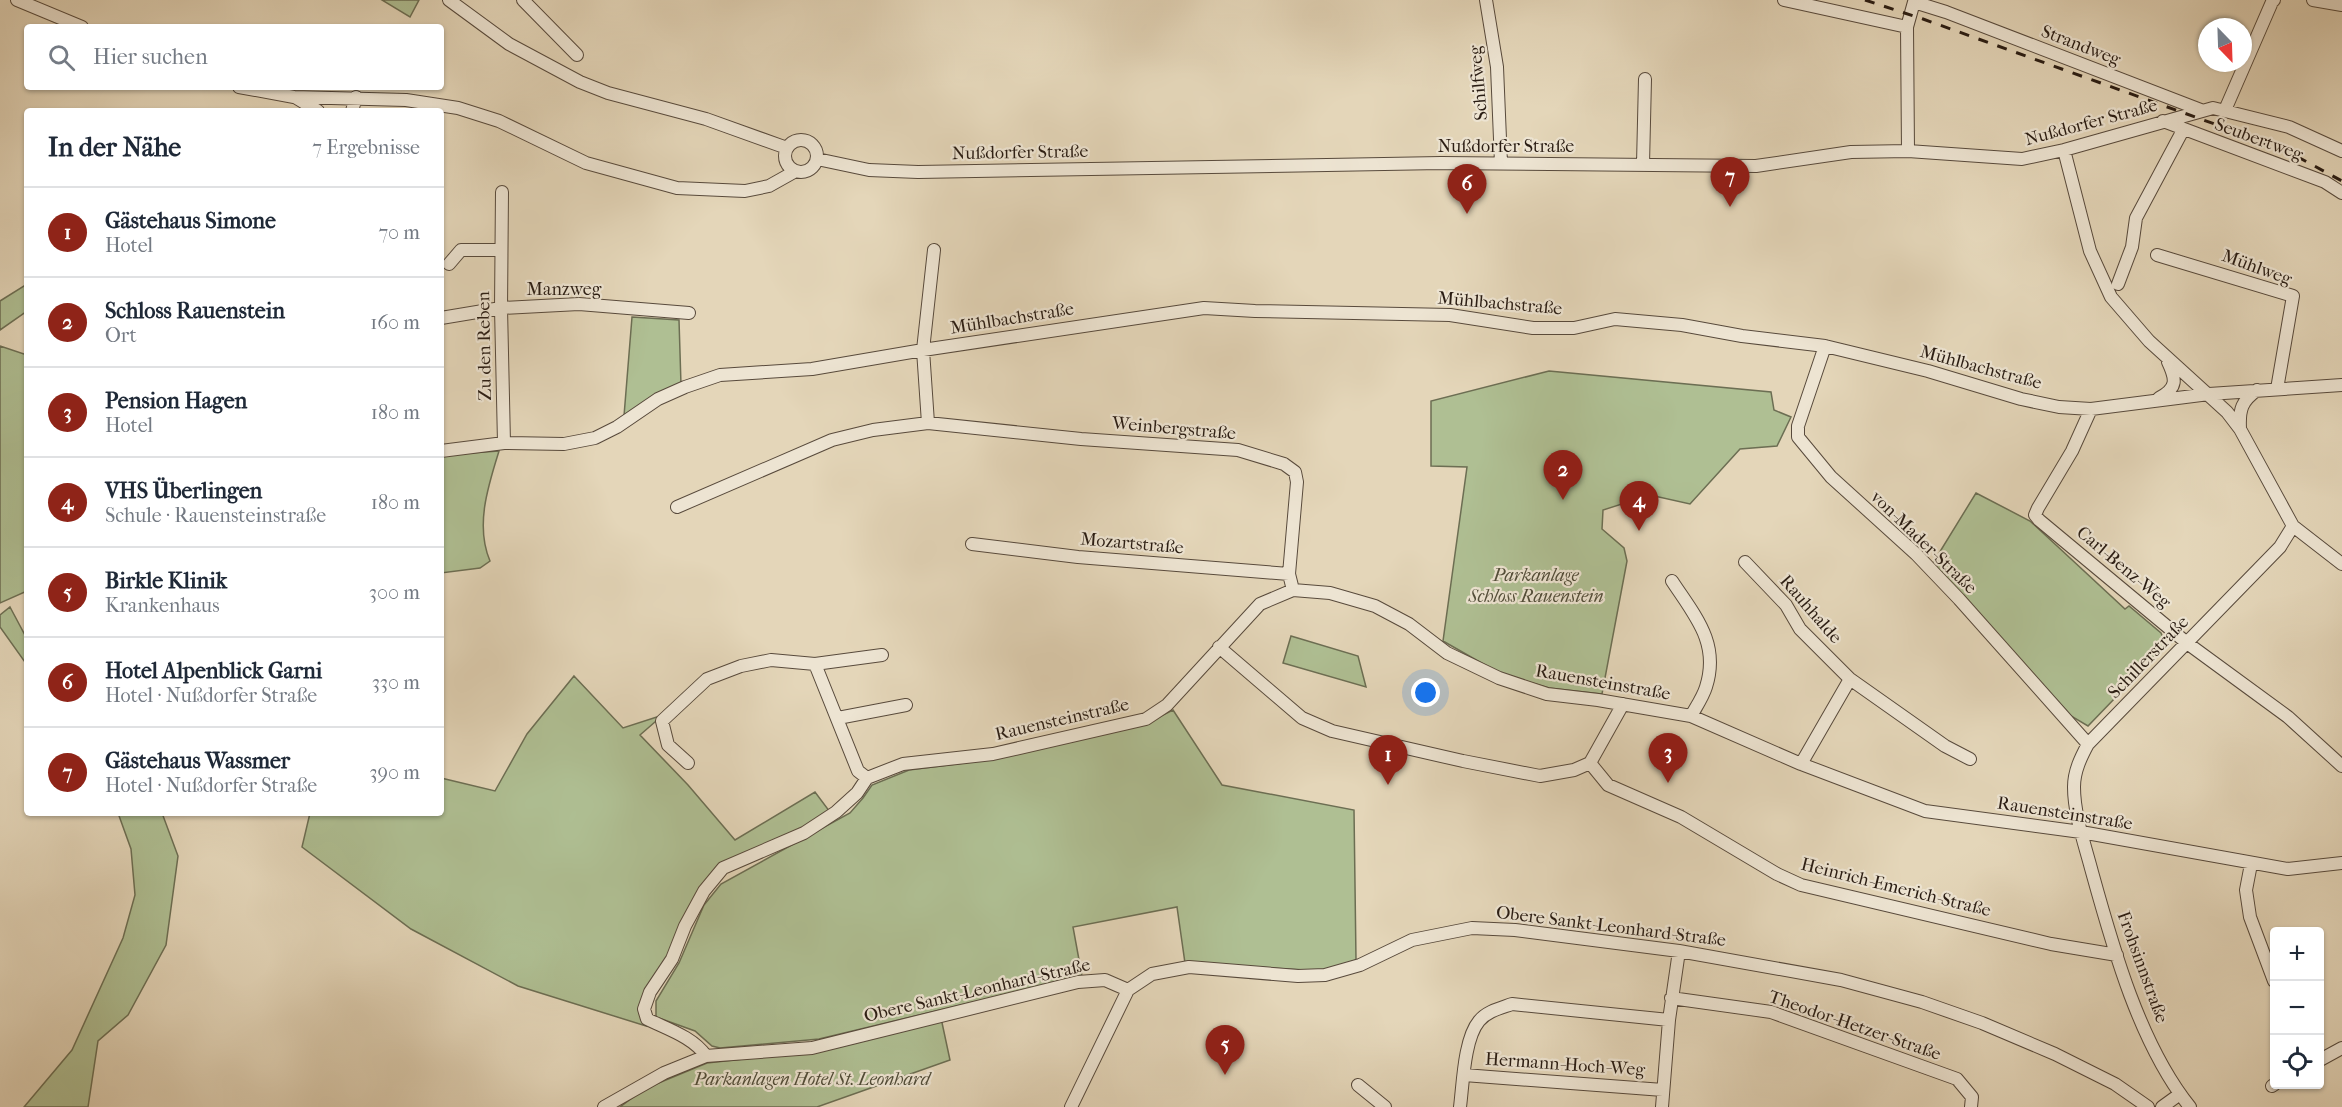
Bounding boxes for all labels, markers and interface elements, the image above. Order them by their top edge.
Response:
north arrow [2198,18,2252,72]
street label: Strandweg [2038,21,2124,70]
search box [24,24,444,90]
icon: search [45,41,78,74]
text: Hier suchen [93,44,208,70]
street label: Schilfweg [1465,44,1492,121]
street label: Nußdorfer Straße [2023,95,2160,150]
street label: Seubertweg [2212,114,2306,165]
text: In der Nähe [48,132,181,163]
text: 7 Ergebnisse [312,136,420,159]
street label: Nußdorfer Straße [1438,136,1574,157]
street label: Nußdorfer Straße [952,141,1088,164]
pin: 7 [1710,158,1750,207]
pin: 6 [1448,164,1486,214]
text: Gästehaus Simone [105,208,276,234]
text: 1 [64,221,71,244]
text: 70 m [378,221,420,244]
text: Hotel [105,234,153,257]
street label: Mühlweg [2219,245,2295,290]
street label: Manzweg [527,279,602,300]
street label: Mühlbachstraße [1437,288,1563,319]
street label: Zu den Reben [473,290,496,401]
text: Schloss Rauenstein [105,298,285,324]
street label: Mühlbachstraße [949,298,1076,339]
text: 2 [62,311,73,334]
text: 160 m [370,311,420,334]
text: Ort [105,324,137,347]
street label: Mühlbachstraße [1918,341,2044,394]
text: Pension Hagen [105,388,247,414]
text: 3 [63,401,72,424]
text: 180 m [371,401,420,424]
street label: Weinbergstraße [1110,413,1237,444]
text: Hotel [105,414,153,437]
pin: 2 [1544,450,1582,500]
text: VHS Überlingen [105,478,262,504]
pin: 4 [1620,482,1658,531]
street label: von-Mader-Straße [1866,487,1981,598]
text: 4 [62,491,73,514]
text: 180 m [371,491,420,514]
text: Schule · Rauensteinstraße [105,504,326,527]
street label: Carl-Benz-Weg [2072,522,2175,613]
street label: Mozartstraße [1079,529,1185,558]
park label: Parkanlage Schloss Rauenstein [1468,565,1604,607]
text: Birkle Klinik [105,568,227,594]
street label: Rauhhalde [1775,571,1846,648]
text: 5 [63,581,72,604]
text: 300 m [369,581,420,604]
text: Krankenhaus [105,594,220,617]
street label: Schillerstraße [2104,612,2193,703]
text: Hotel Alpenblick Garni [105,658,322,684]
street label: Rauensteinstraße [1534,660,1672,705]
text: 6 [62,671,73,694]
text: 330 m [372,671,420,694]
your location [1411,678,1440,707]
text: Hotel · Nußdorfer Straße [105,684,317,707]
street label: Rauensteinstraße [993,694,1131,745]
pin: 3 [1648,734,1688,783]
pin: 1 [1368,736,1408,785]
text: Gästehaus Wassmer [105,748,290,774]
text: 7 [63,761,72,784]
text: 390 m [369,761,420,784]
text: Hotel · Nußdorfer Straße [105,774,317,797]
street label: Rauensteinstraße [1996,792,2134,835]
street label: Heinrich-Emerich-Straße [1799,854,1993,921]
street label: Obere Sankt-Leonhard-Straße [1495,902,1727,951]
street label: Frohsinnstraße [2113,909,2172,1026]
map controls [2270,927,2324,1089]
button: + [2270,927,2324,981]
street label: Obere Sankt-Leonhard-Straße [862,954,1092,1027]
button: − [2270,981,2324,1035]
street label: Theodor-Hetzer-Straße [1766,986,1944,1065]
pin: 5 [1206,1026,1244,1075]
button: locate [2270,1035,2324,1089]
street label: Hermann-Hoch-Weg [1484,1048,1646,1081]
park label: Parkanlagen Hotel St. Leonhard [693,1069,933,1090]

